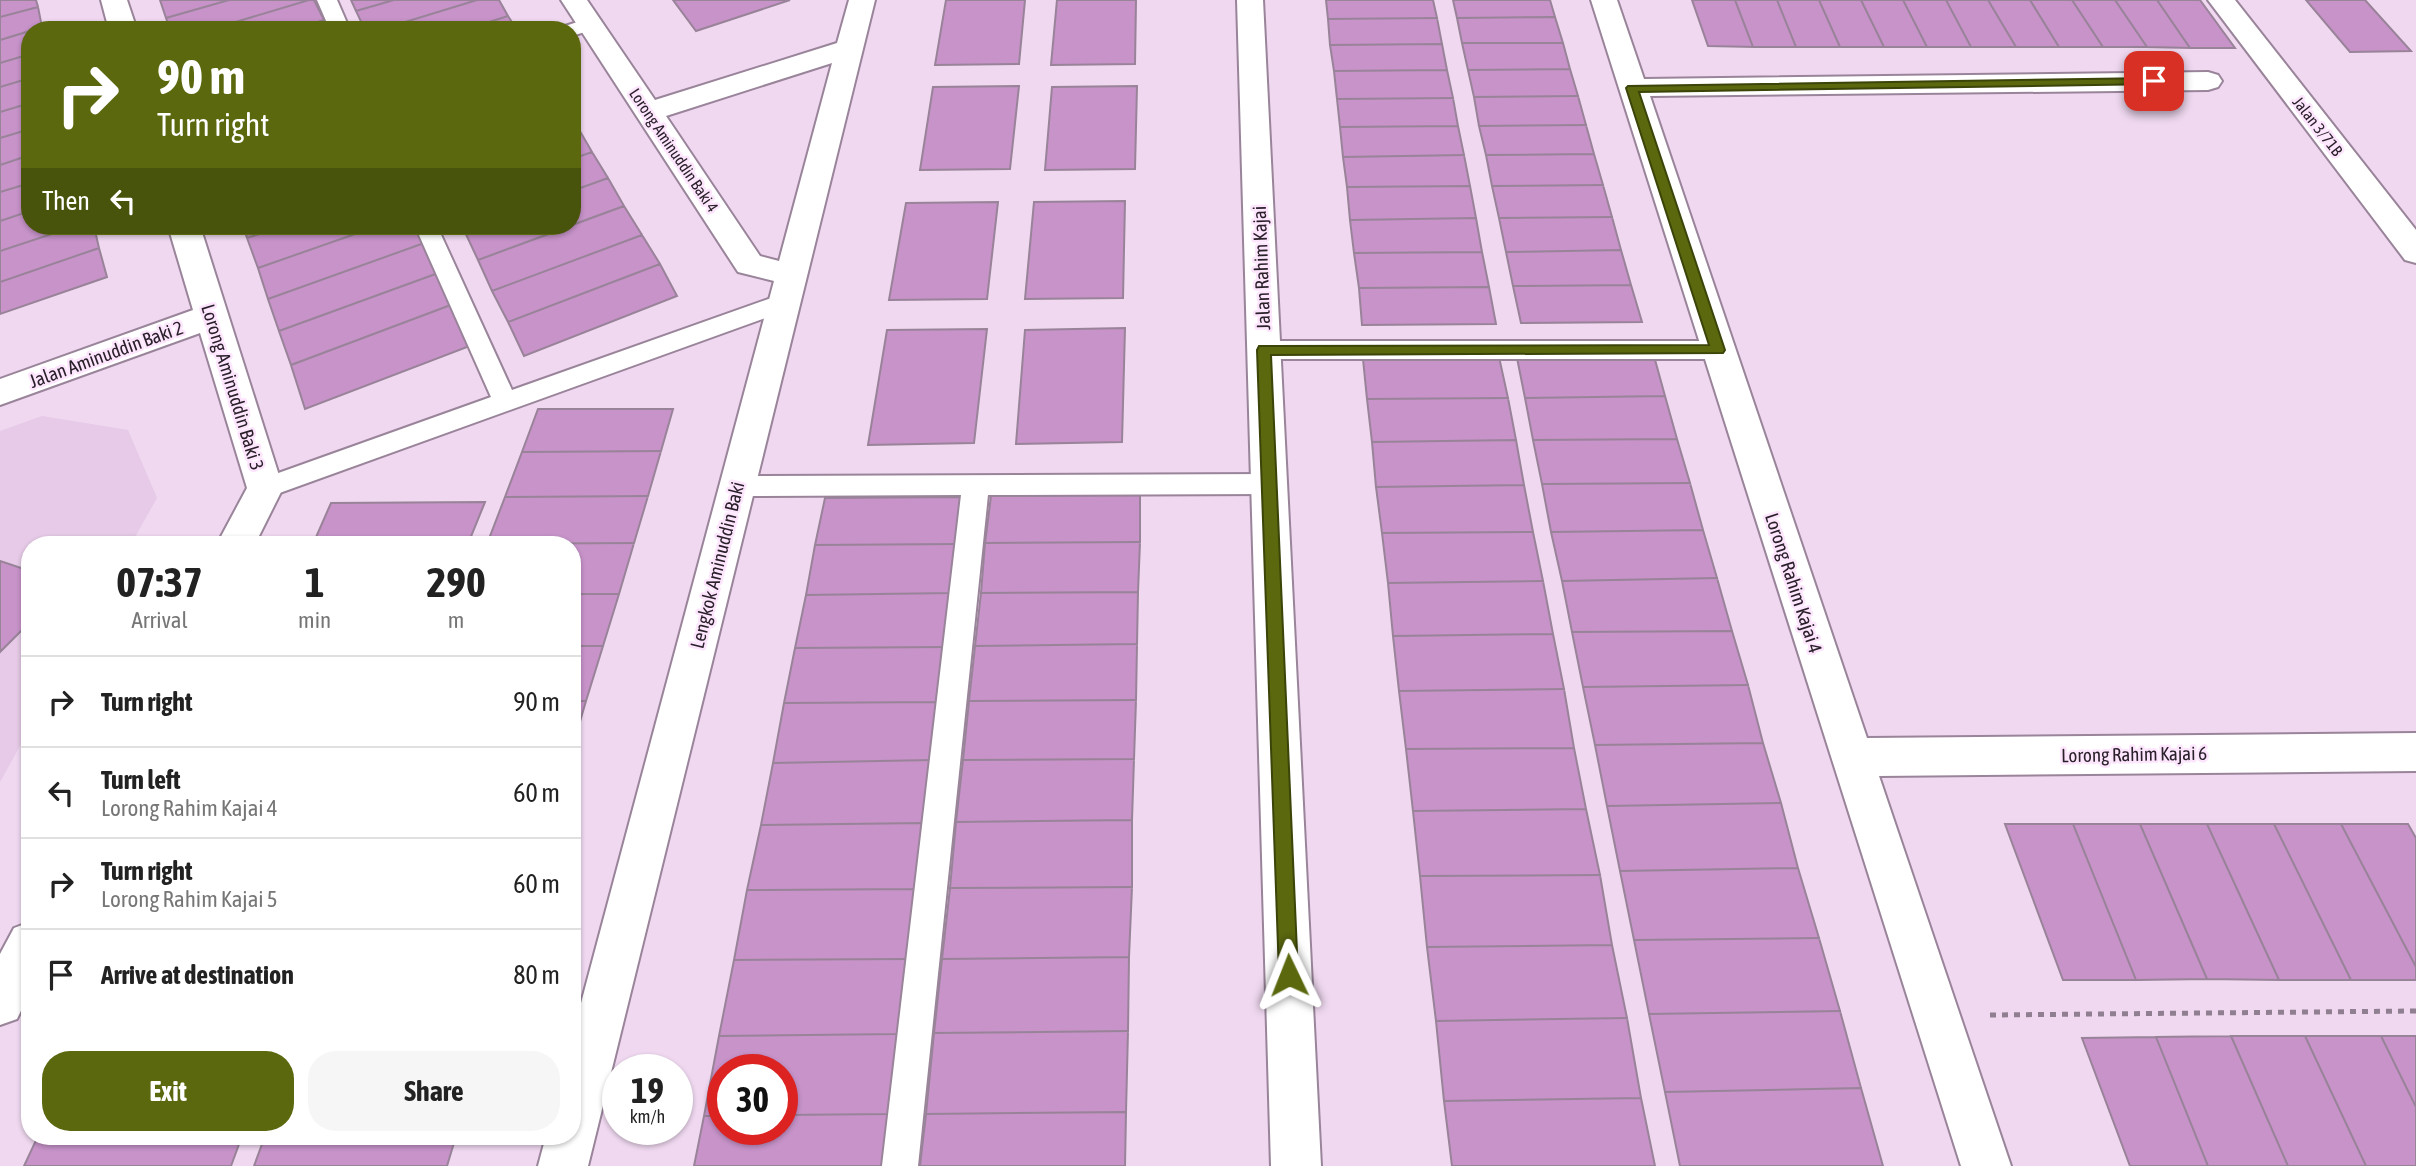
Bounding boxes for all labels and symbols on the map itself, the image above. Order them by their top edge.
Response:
pin [2124,51,2184,111]
street label: Lorong Aminuddin Baki 4 [625,85,722,216]
street label: Jalan 3/71B [2289,93,2347,159]
street label: Jalan Rahim Kajai [1248,206,1274,330]
street label: Lorong Aminuddin Baki 3 [197,301,269,473]
street label: Jalan Aminuddin Baki 2 [26,316,186,392]
street label: Lengkok Aminuddin Baki [686,479,748,651]
street label: Lorong Rahim Kajai 4 [1761,510,1827,656]
street label: Lorong Rahim Kajai 6 [2061,742,2207,766]
position arrow [1252,938,1326,1012]
speed limit sign: 30 [707,1054,798,1145]

